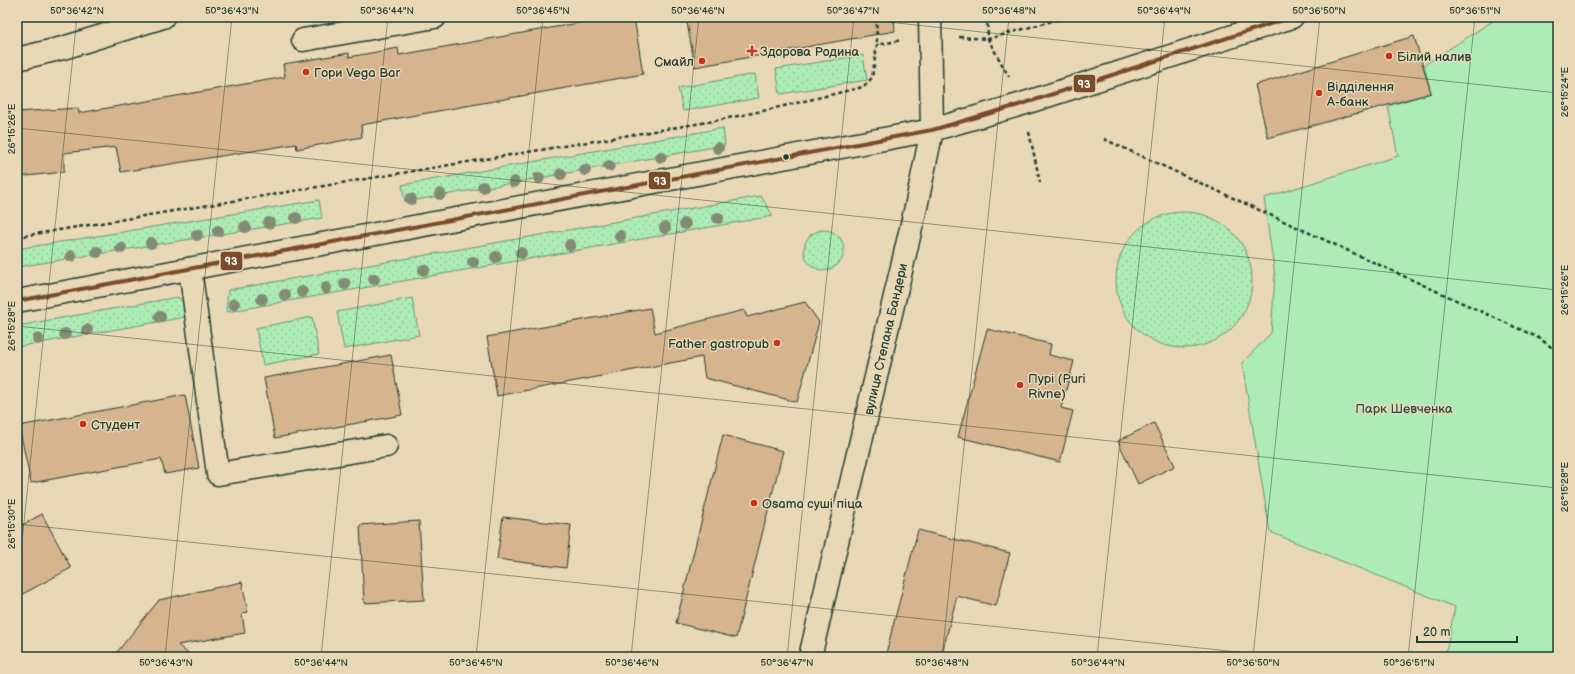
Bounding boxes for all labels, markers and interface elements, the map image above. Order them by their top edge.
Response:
text: 50°36'42"N [50,5,104,17]
text: 50°36'43"N [205,5,259,17]
text: 50°36'44"N [360,5,414,17]
text: 50°36'45"N [516,5,570,17]
text: 50°36'46"N [671,5,725,17]
text: 50°36'47"N [827,5,879,17]
text: 50°36'48"N [982,5,1036,17]
text: 50°36'49"N [1137,5,1191,17]
text: 50°36'50"N [1292,5,1346,17]
text: 50°36'51"N [1449,5,1501,17]
place label: Здорова Родина [760,44,860,60]
marker: Здорова Родина [747,46,757,56]
place label: Білий налив [1397,49,1471,65]
marker: Білий налив [1384,51,1394,61]
place label: Смайл [654,54,694,70]
marker: Смайл [697,56,707,66]
place label: Гори Vega Bar [314,65,400,81]
text: 26°15'24"E [1559,66,1571,117]
marker: Гори Vega Bar [301,67,311,77]
line badge: 93 [1073,74,1096,93]
text: 93 [1078,78,1091,91]
place label: Відділення А-банк [1326,79,1394,110]
marker: Відділення А-банк [1314,88,1324,98]
text: 26°15'26"E [6,103,18,154]
unlabelled marker [781,152,791,162]
line badge: 93 [648,171,671,190]
text: 93 [654,175,667,188]
line badge: 93 [220,251,243,271]
text: 93 [225,255,238,268]
street label: вулиця Степана Бандери [861,262,911,417]
text: 26°15'26"E [1559,264,1571,315]
text: 26°15'28"E [6,300,18,351]
place label: Father gastropub [668,336,769,352]
marker: Father gastropub [772,338,782,348]
place label: Пурі (Puri Rivne) [1028,371,1086,402]
marker: Пурі (Puri Rivne) [1015,380,1025,390]
park label: Парк Шевченка [1355,401,1453,417]
place label: Студент [91,417,140,433]
marker: Студент [78,419,88,429]
text: 26°15'28"E [1559,461,1571,512]
place label: Osama суші піца [762,496,863,512]
text: 26°15'30"E [6,498,18,549]
marker: Osama суші піца [749,498,759,508]
scale bar [1417,618,1517,644]
text: 20 m [1423,625,1450,640]
text: 50°36'43"N [139,657,193,669]
text: 50°36'44"N [294,657,348,669]
text: 50°36'45"N [449,657,503,669]
text: 50°36'46"N [605,657,659,669]
text: 50°36'47"N [761,657,813,669]
text: 50°36'48"N [915,657,969,669]
text: 50°36'49"N [1071,657,1125,669]
text: 50°36'50"N [1226,657,1280,669]
text: 50°36'51"N [1383,657,1435,669]

